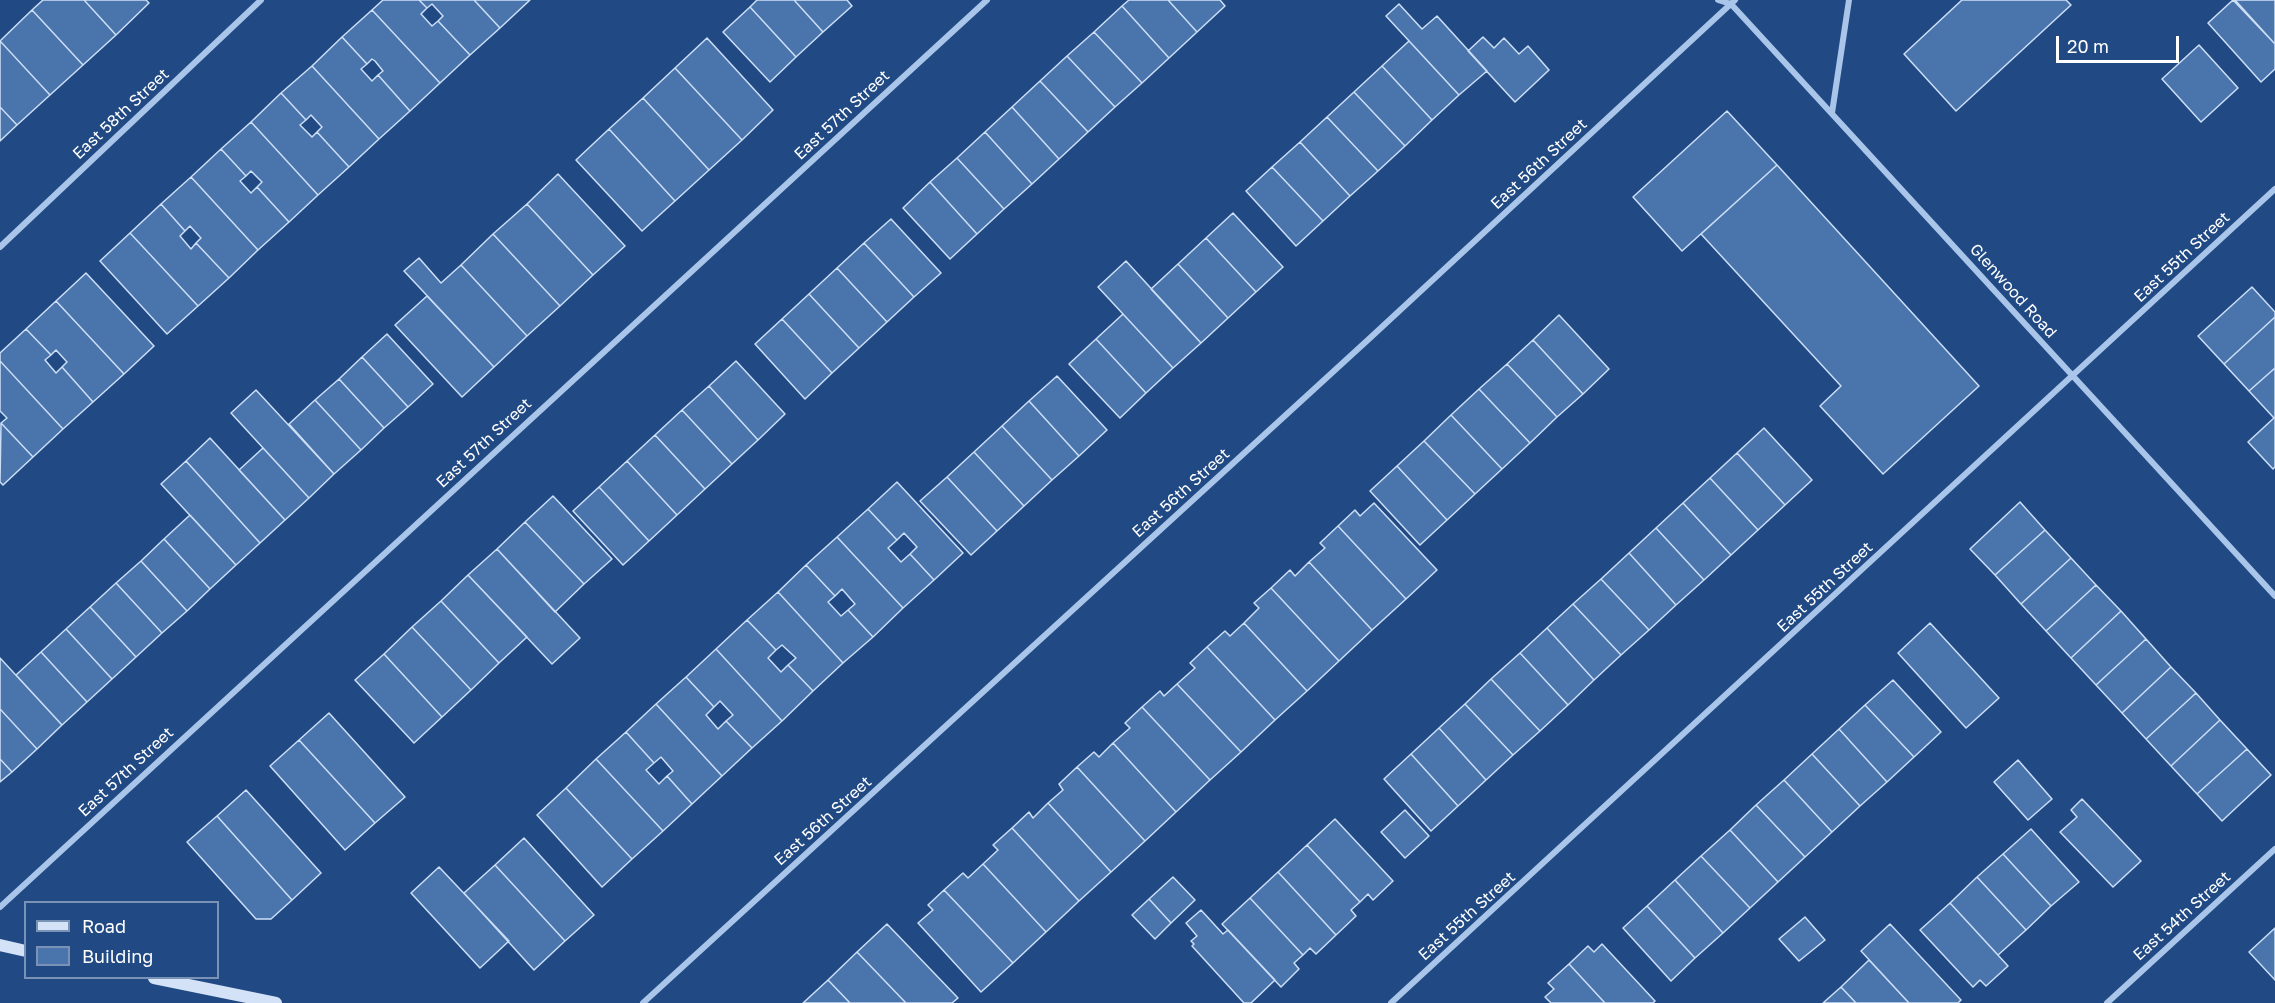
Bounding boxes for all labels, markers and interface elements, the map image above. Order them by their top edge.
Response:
scale bar [2059,24,2182,62]
text: 20 m [2067,35,2109,57]
street label: East 58th Street [69,65,173,163]
street label: East 57th Street [791,66,893,164]
street label: East 56th Street [1487,115,1591,213]
street label: East 55th Street [2130,208,2234,306]
street label: Glenwood Road [1966,240,2060,342]
street label: East 57th Street [433,394,535,492]
street label: East 56th Street [1128,444,1234,542]
street label: East 55th Street [1773,538,1877,636]
street label: East 57th Street [75,723,177,821]
street label: East 56th Street [770,772,876,870]
street label: East 55th Street [1415,867,1519,965]
street label: East 54th Street [2129,867,2235,965]
legend [24,901,219,979]
text: Road [82,915,126,937]
text: Building [82,945,153,967]

